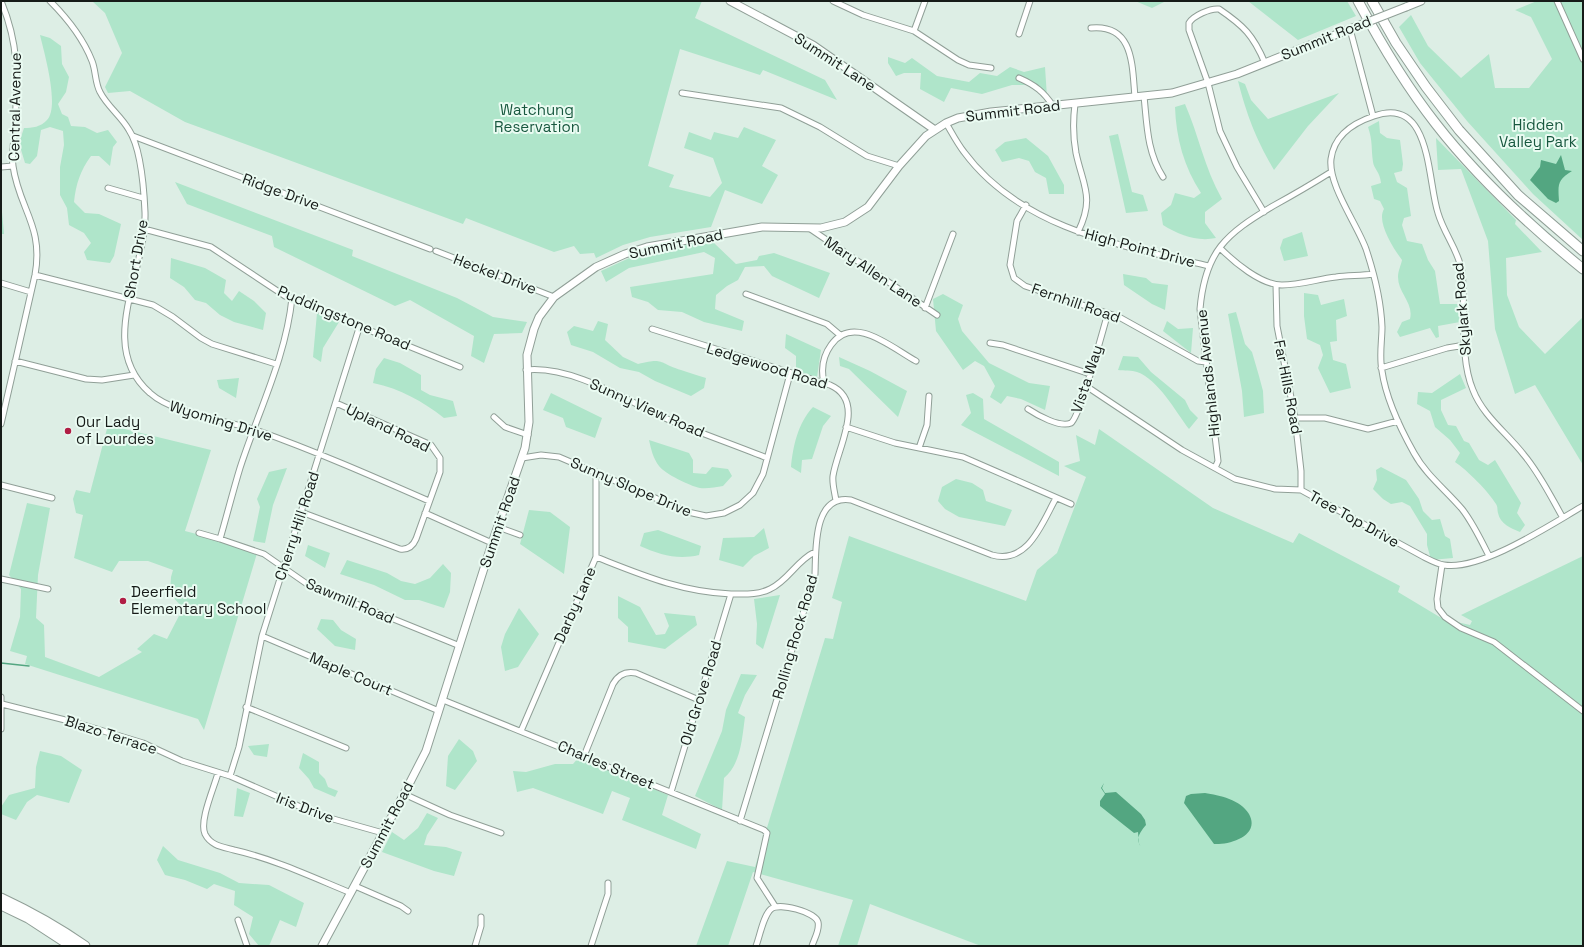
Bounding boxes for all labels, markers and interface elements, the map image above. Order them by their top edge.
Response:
street label: Summit Road [1278,11,1374,64]
street label: Summit Lane [791,28,880,95]
street label: Central Avenue [4,52,25,162]
street label: Summit Road [964,95,1061,126]
park label: Watchung Reservation [494,100,580,136]
park label: Hidden Valley Park [1499,115,1577,151]
street label: Ridge Drive [240,169,323,214]
street label: Short Drive [119,218,152,300]
street label: Summit Road [627,224,725,263]
street label: High Point Drive [1083,224,1198,271]
street label: Mary Allen Lane [821,232,926,311]
street label: Heckel Drive [451,249,540,298]
street label: Skylark Road [1448,262,1475,356]
street label: Fernhill Road [1029,278,1123,327]
street label: Puddingstone Road [275,281,413,354]
street label: Highlands Avenue [1191,308,1224,438]
street label: Ledgewood Road [704,338,830,393]
street label: Far Hills Road [1270,338,1307,436]
street label: Vista Way [1067,342,1106,415]
street label: Sunny View Road [587,374,708,441]
street label: Wyoming Drive [167,396,275,445]
street label: Upland Road [343,399,433,456]
place label: Our Lady of Lourdes [76,412,154,448]
marker: Our Lady of Lourdes [63,426,73,436]
street label: Sunny Slope Drive [568,452,695,521]
street label: Cherry Hill Road [270,469,323,583]
street label: Summit Road [475,474,524,570]
street label: Tree Top Drive [1306,486,1403,551]
street label: Darby Lane [549,563,600,646]
street label: Rolling Rock Road [768,572,821,701]
street label: Sawmill Road [303,573,397,628]
place label: Deerfield Elementary School [131,582,267,618]
marker: Deerfield Elementary School [118,596,128,606]
street label: Old Grove Road [676,638,726,748]
street label: Maple Court [307,648,396,700]
street label: Blazo Terrace [63,711,160,758]
street label: Charles Street [555,736,658,793]
street label: Summit Road [356,778,417,871]
street label: Iris Drive [273,788,337,827]

